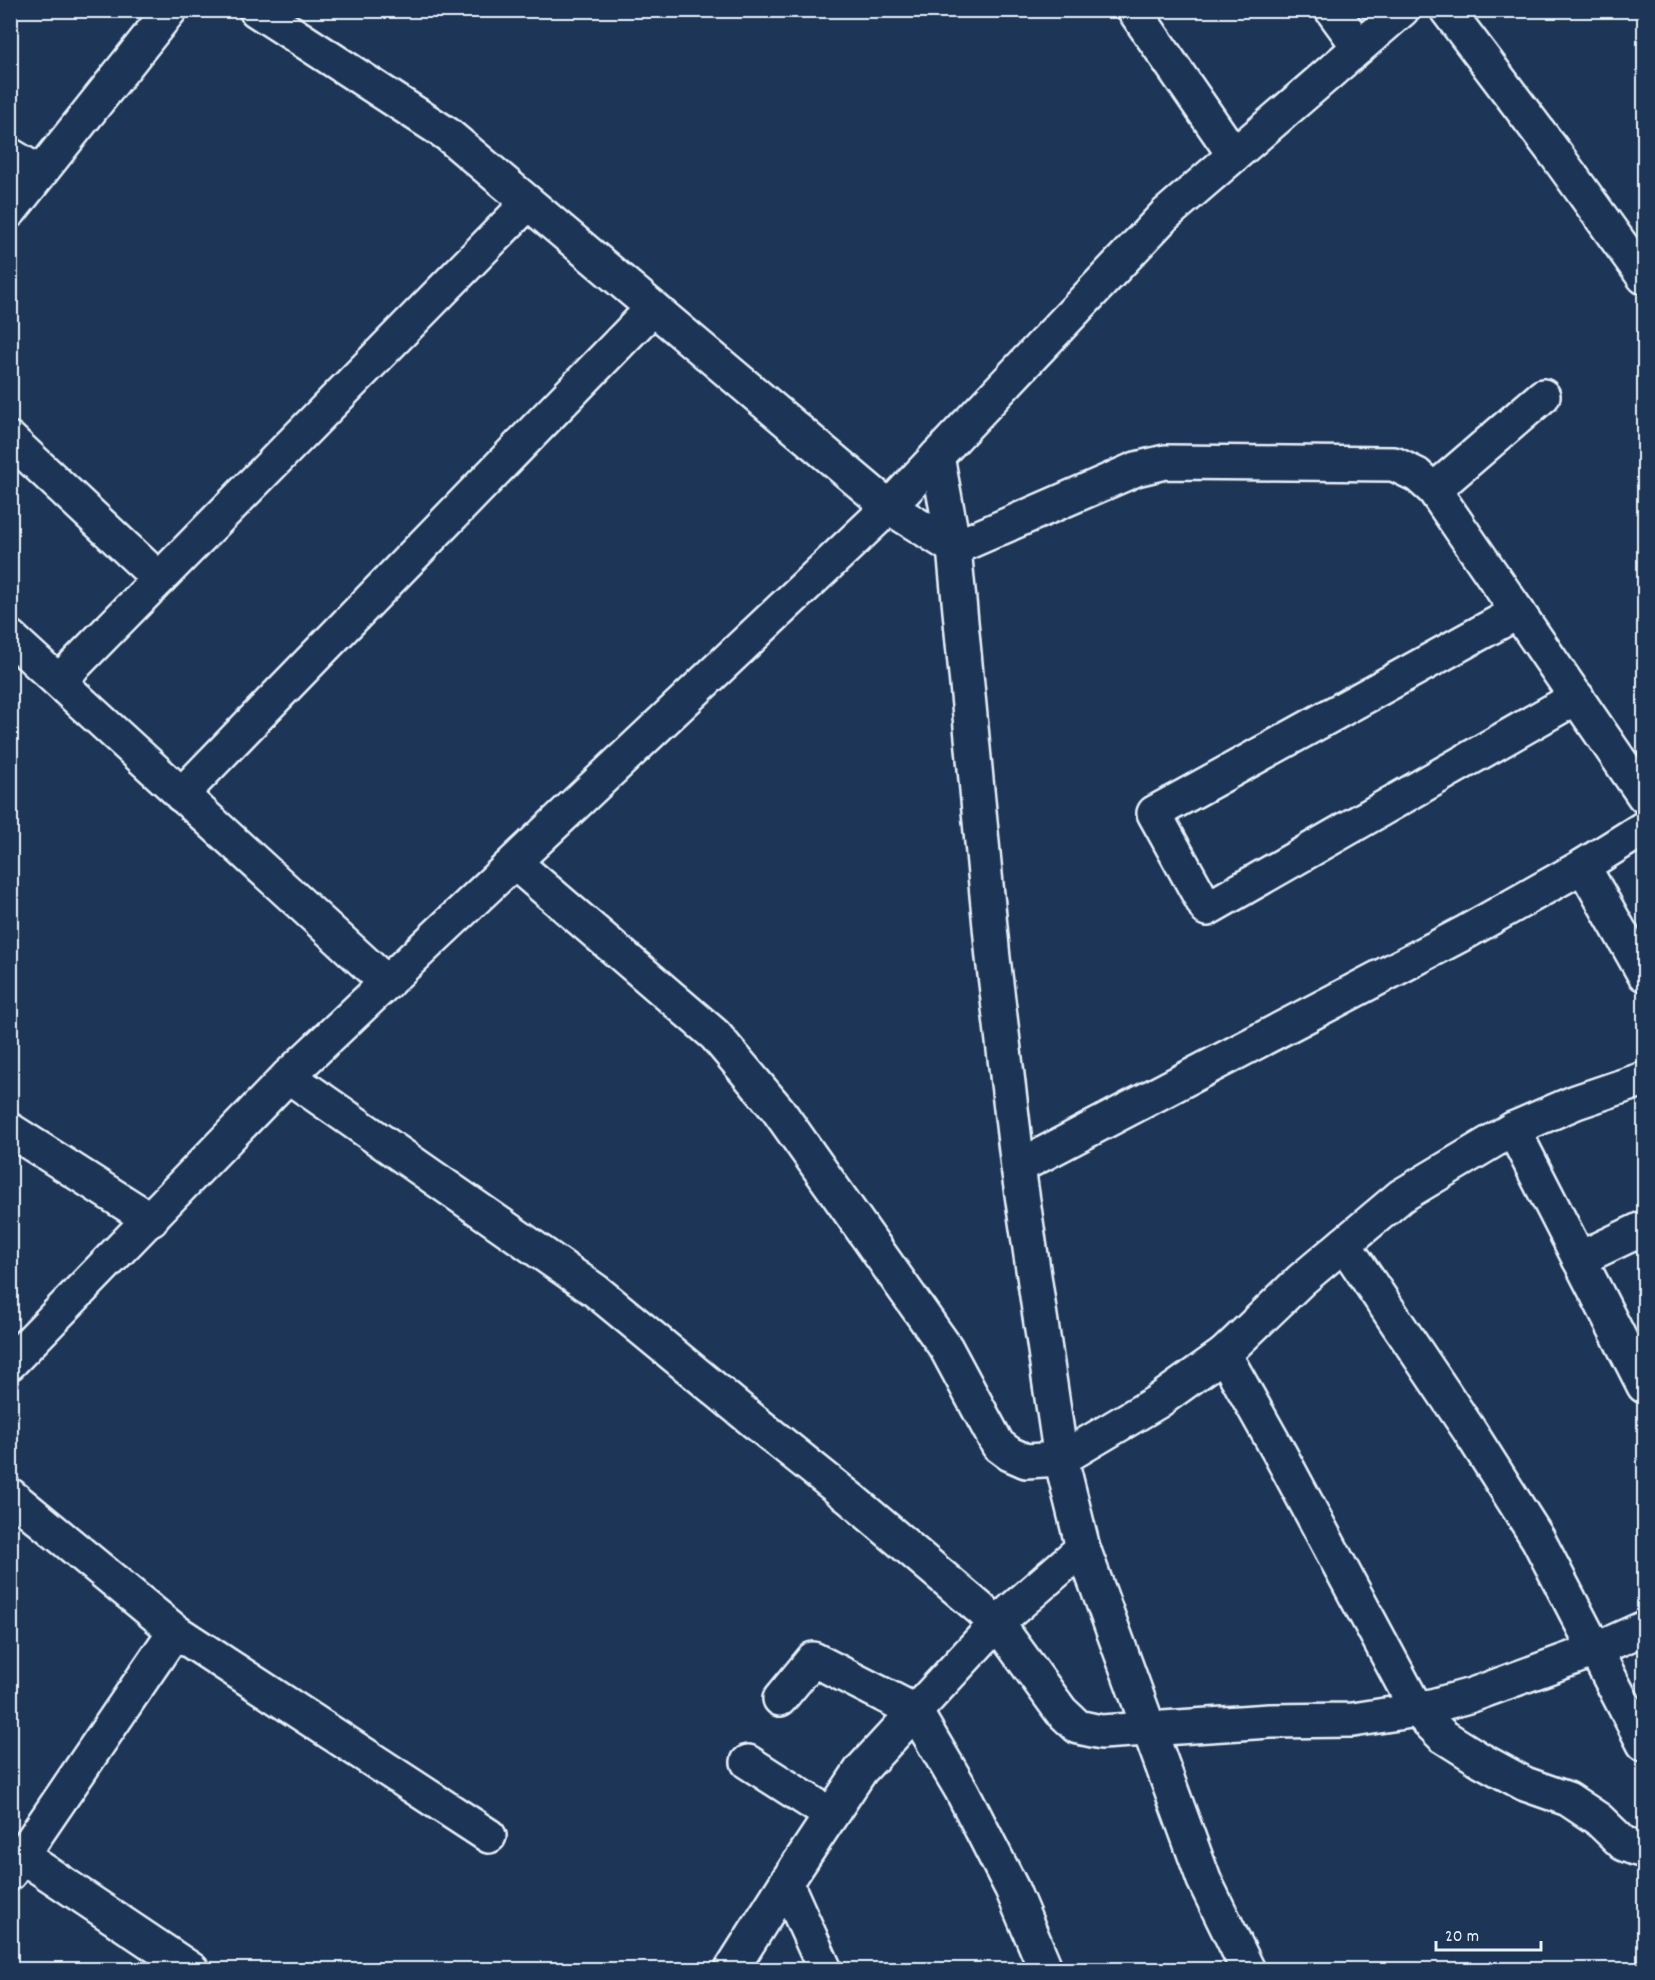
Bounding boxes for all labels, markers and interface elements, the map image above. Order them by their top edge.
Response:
scale bar [1436,1914,1541,1952]
text: 20 m [1445,1925,1479,1950]

